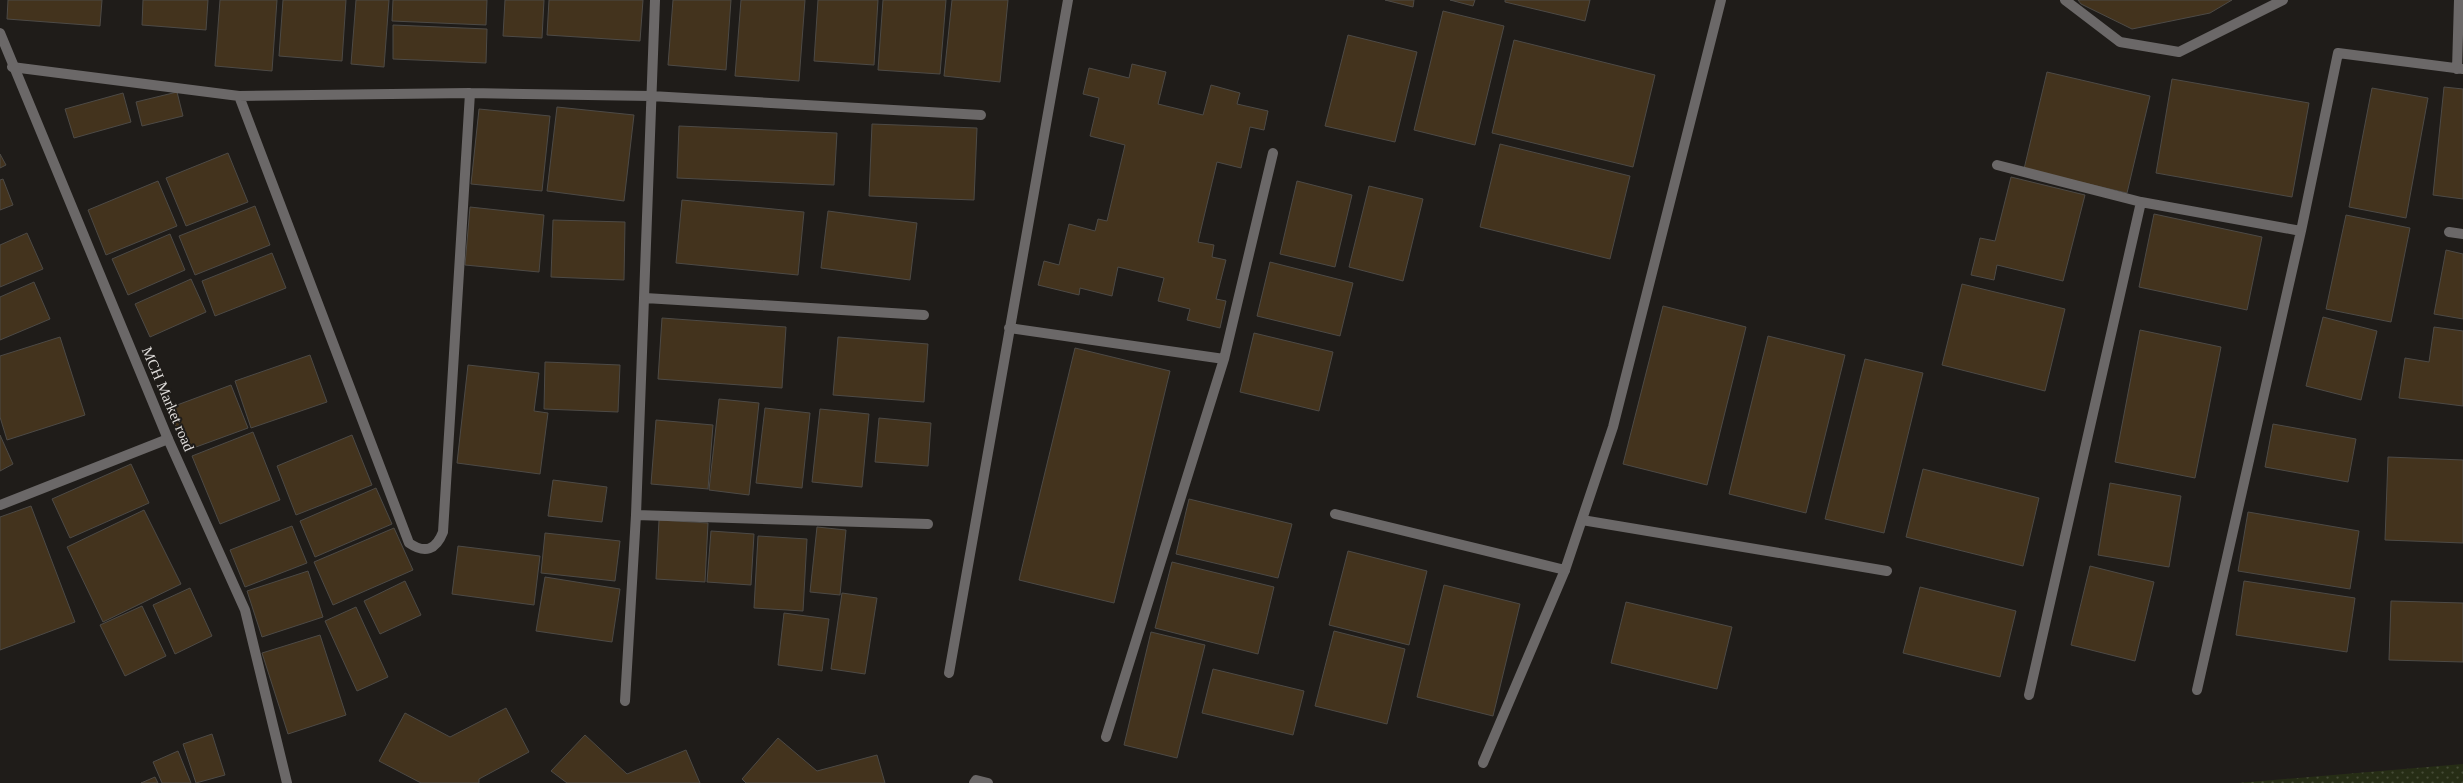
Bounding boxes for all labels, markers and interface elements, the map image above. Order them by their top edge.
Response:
street label: MCH Market road [139,344,197,454]

